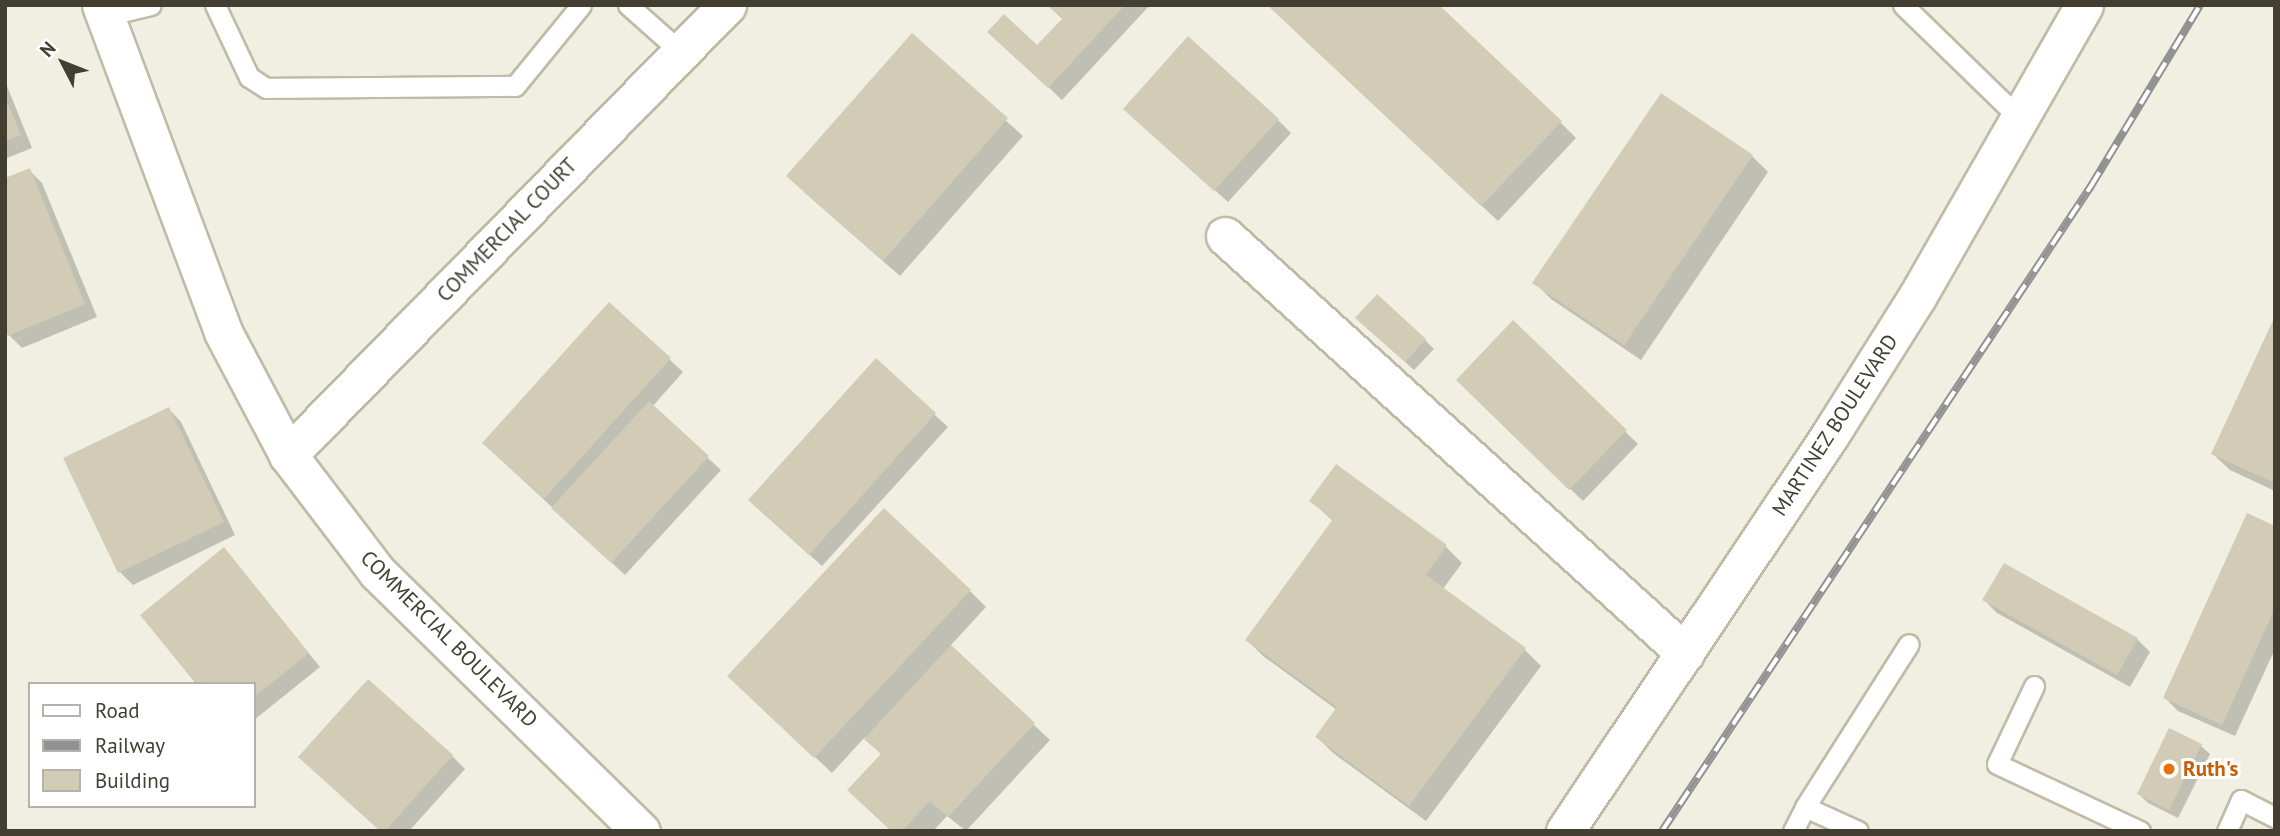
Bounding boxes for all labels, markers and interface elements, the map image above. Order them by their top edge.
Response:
north arrow [28,28,98,98]
text: N [34,36,60,62]
street label: COMMERCIAL COURT [432,153,582,307]
street label: MARTINEZ BOULEVARD [1767,329,1903,521]
street label: COMMERCIAL BOULEVARD [355,545,543,733]
legend [28,682,256,808]
text: Road [95,697,139,724]
text: Railway [95,732,165,759]
place label: Ruth's [2183,756,2238,782]
marker: Ruth's [2161,761,2177,777]
text: Building [95,767,170,794]

